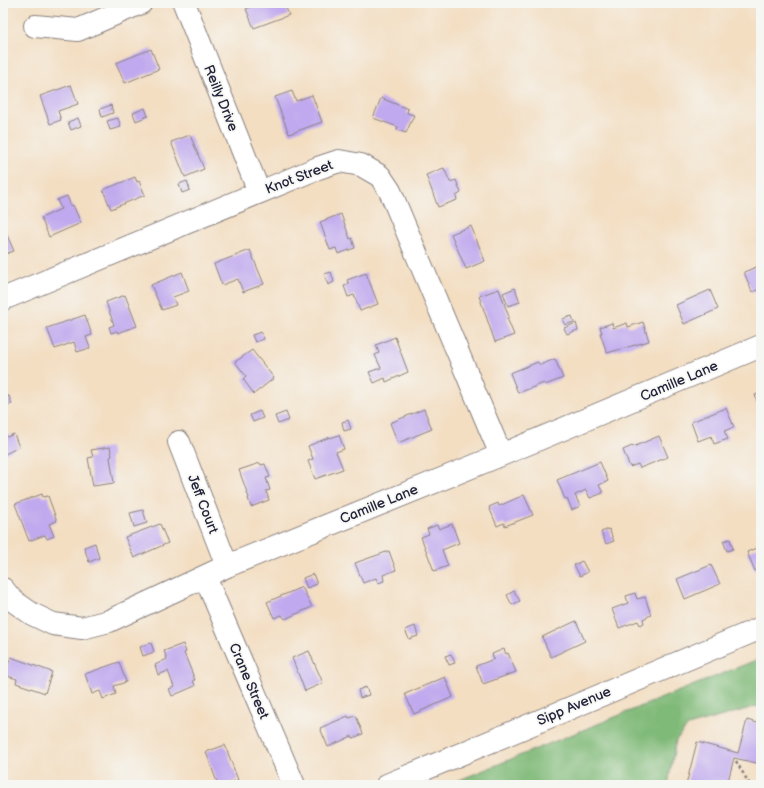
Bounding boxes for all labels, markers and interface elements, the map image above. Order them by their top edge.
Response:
street label: Reilly Drive [200,62,242,134]
street label: Knot Street [263,156,336,198]
street label: Camille Lane [638,357,720,405]
street label: Jeff Court [184,472,222,537]
street label: Camille Lane [337,481,421,527]
street label: Crane Street [225,640,273,722]
street label: Sipp Avenue [534,683,614,729]

